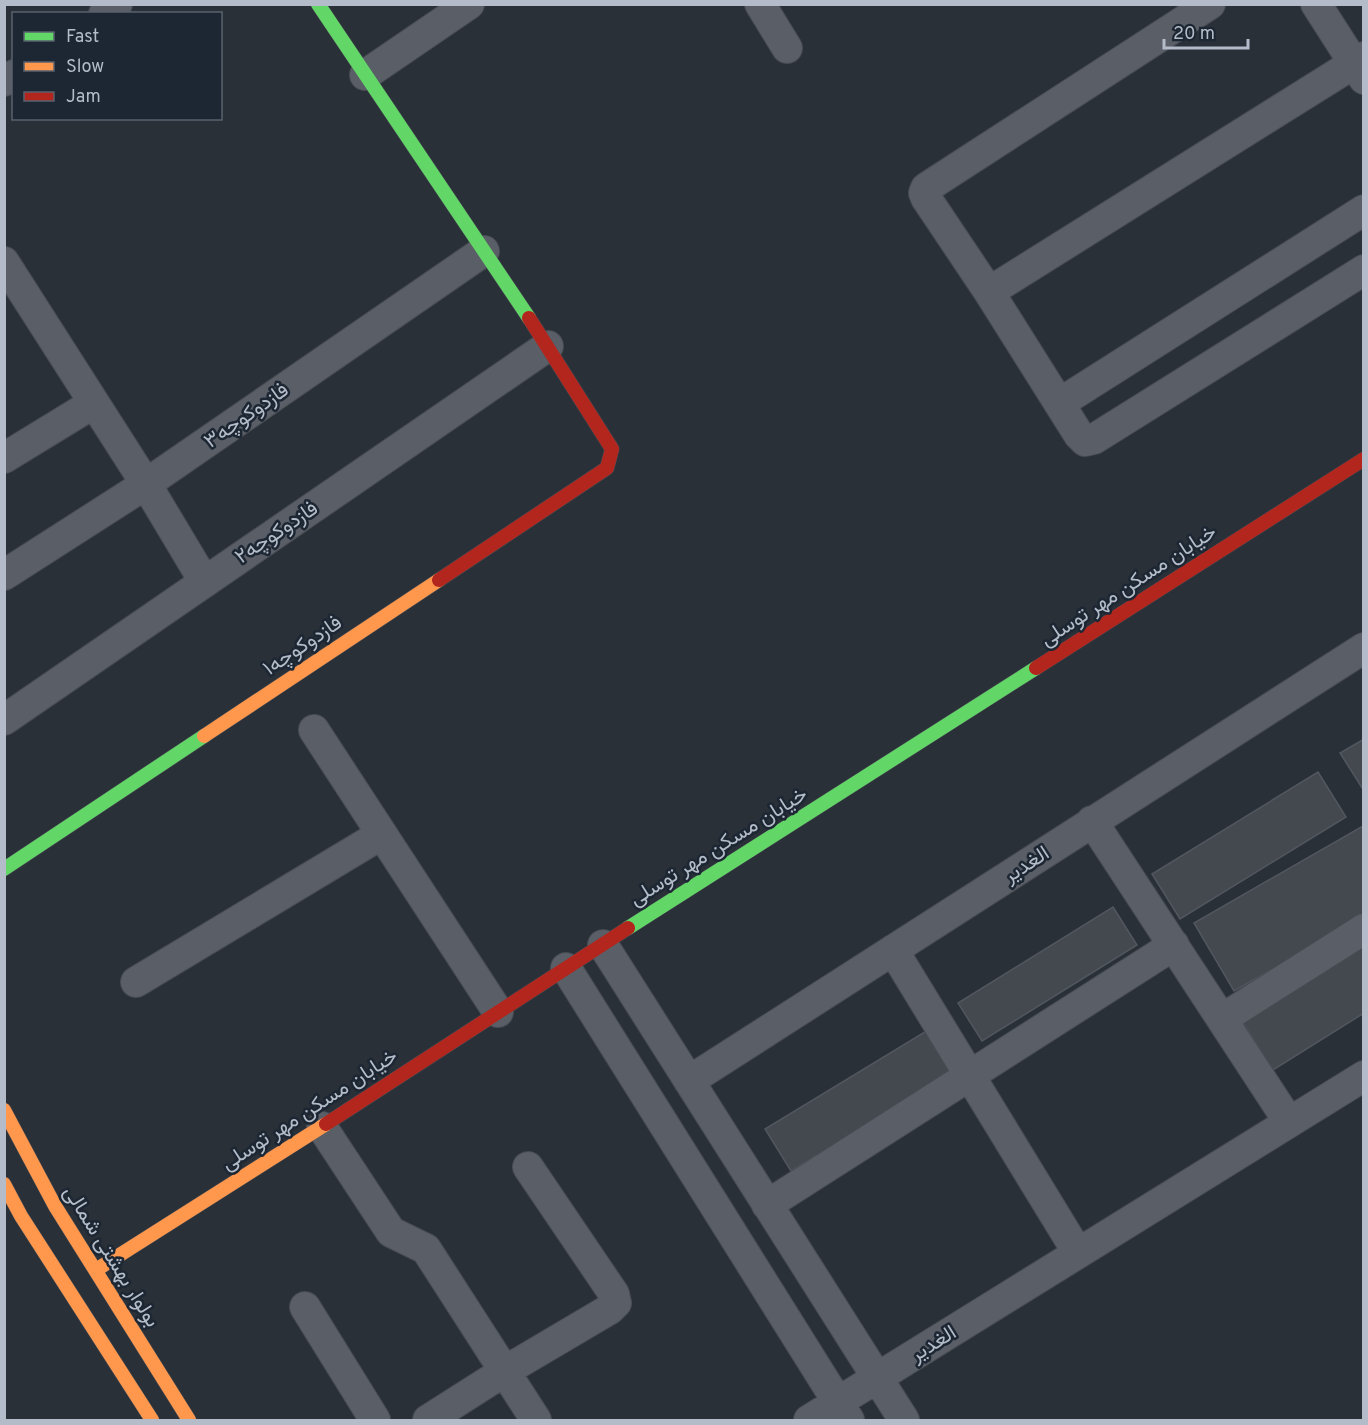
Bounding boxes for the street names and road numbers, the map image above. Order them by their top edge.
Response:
street label: فازدوکوچه۳ [199,377,295,455]
street label: فازدوکوچه۲ [230,496,324,571]
street label: خیابان مسکن مهر توسلی [1035,519,1222,653]
street label: فازدوکوچه۱ [258,610,348,683]
street label: خیابان مسکن مهر توسلی [625,781,813,913]
street label: الغدیر [998,840,1055,891]
street label: خیابان مسکن مهر توسلی [216,1043,403,1177]
street label: بولوار بهشتی شمالی [56,1181,165,1333]
street label: الغدیر [905,1320,962,1369]

